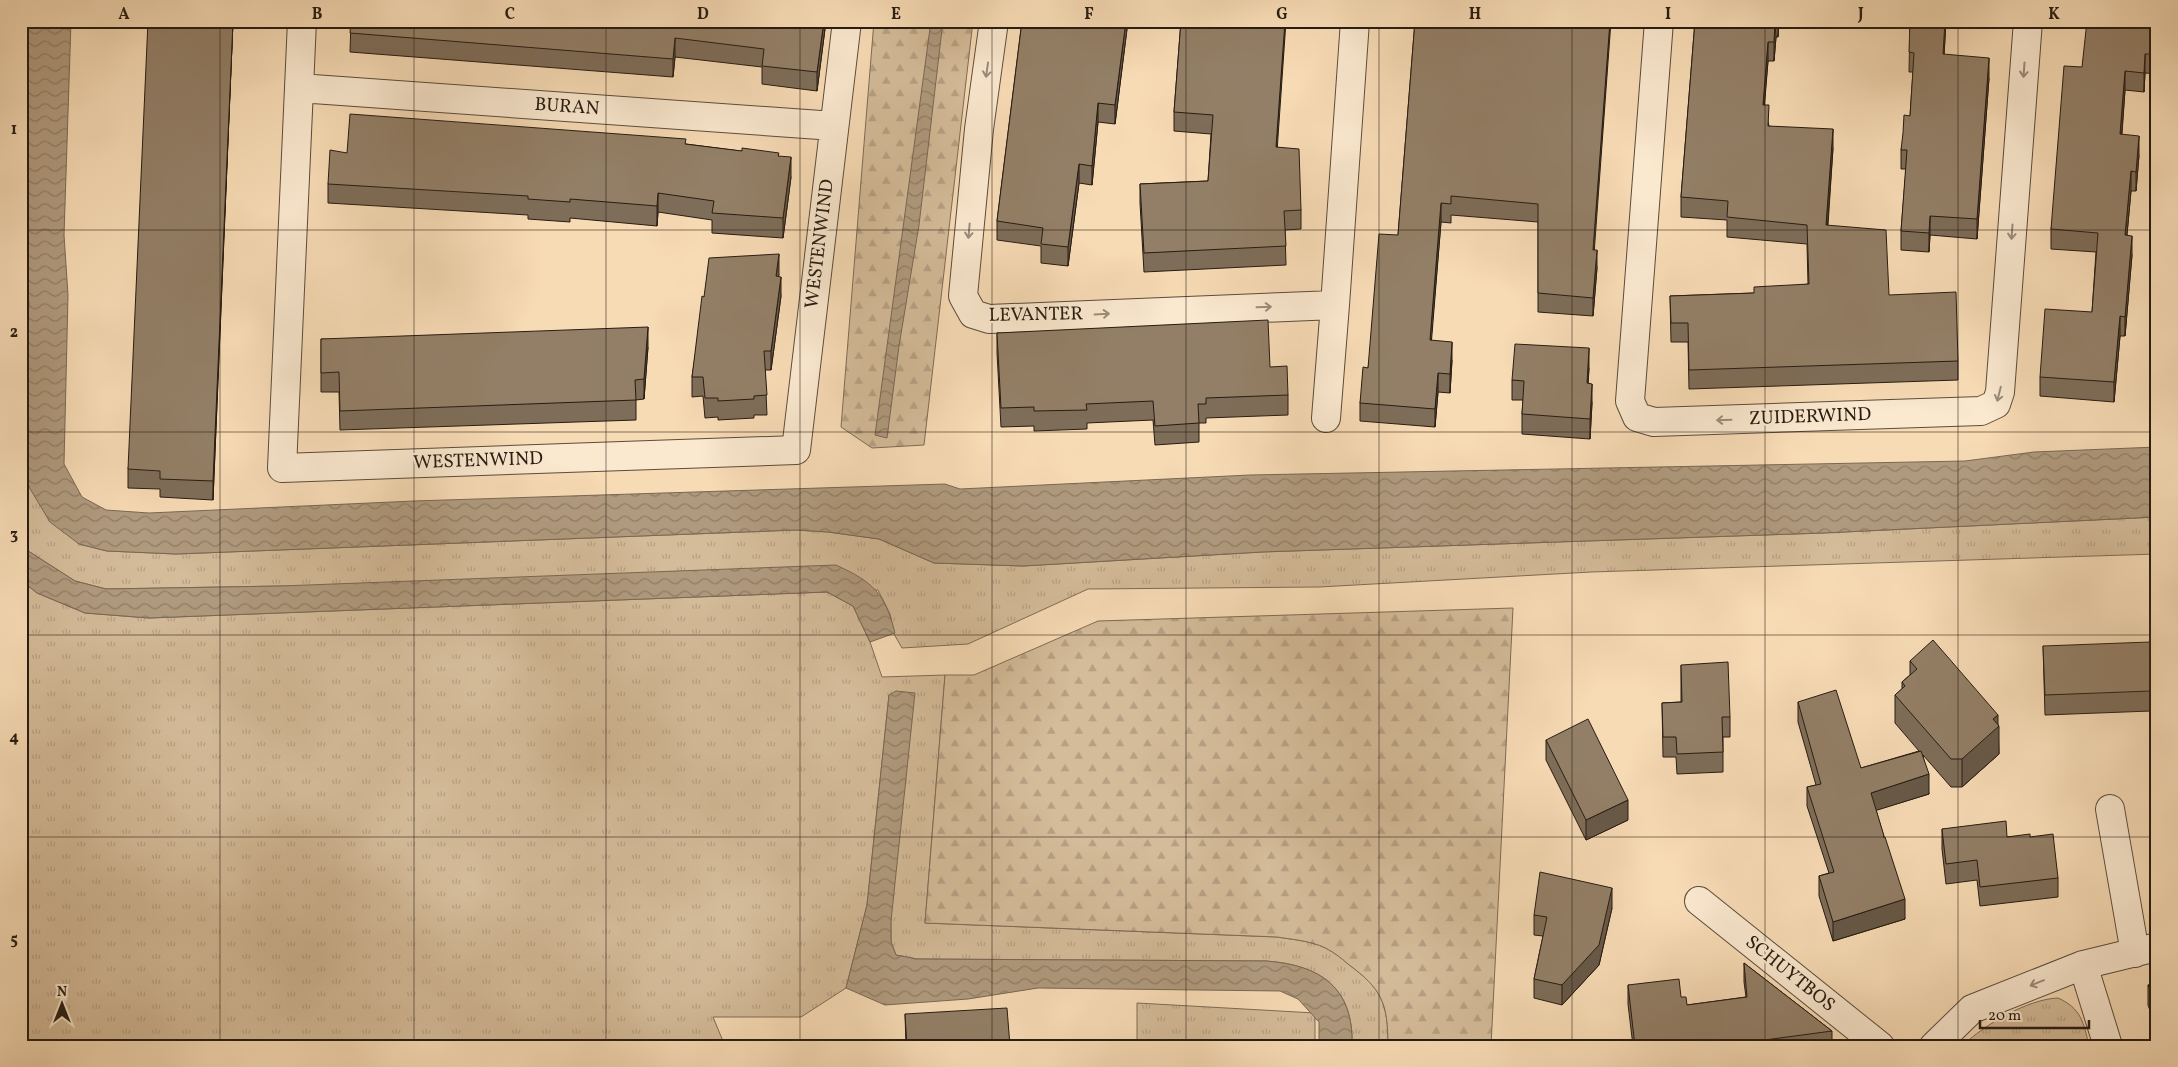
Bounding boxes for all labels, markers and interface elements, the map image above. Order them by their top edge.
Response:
text: A [118,4,130,26]
text: B [312,4,323,26]
text: C [505,4,515,26]
text: D [697,4,709,26]
text: E [891,4,901,26]
text: F [1084,4,1094,26]
text: G [1276,4,1288,26]
text: H [1469,4,1481,26]
text: I [1665,4,1671,26]
text: J [1857,4,1864,26]
text: K [2048,4,2060,26]
one-way arrow [982,61,992,77]
one-way arrow [2020,62,2029,78]
street label: BURAN [534,92,600,122]
text: 1 [11,119,17,141]
street label: WESTENWIND [799,178,841,310]
one-way arrow [965,223,974,239]
one-way arrow [2008,224,2017,240]
street label: LEVANTER [988,301,1084,329]
one-way arrow [1256,303,1272,312]
one-way arrow [1094,309,1110,319]
text: 2 [10,322,18,344]
one-way arrow [1994,385,2003,401]
street label: ZUIDERWIND [1748,402,1872,432]
one-way arrow [1716,415,1732,424]
street label: WESTENWIND [413,446,544,476]
text: 3 [10,524,18,546]
text: 4 [9,727,19,749]
text: 5 [10,929,18,951]
street label: SCHUYTBOS [1740,930,1840,1018]
one-way arrow [2030,979,2045,988]
north arrow [38,980,88,1030]
text: N [57,983,67,1002]
scale bar [1980,997,2089,1029]
text: 20 m [1988,1006,2021,1027]

